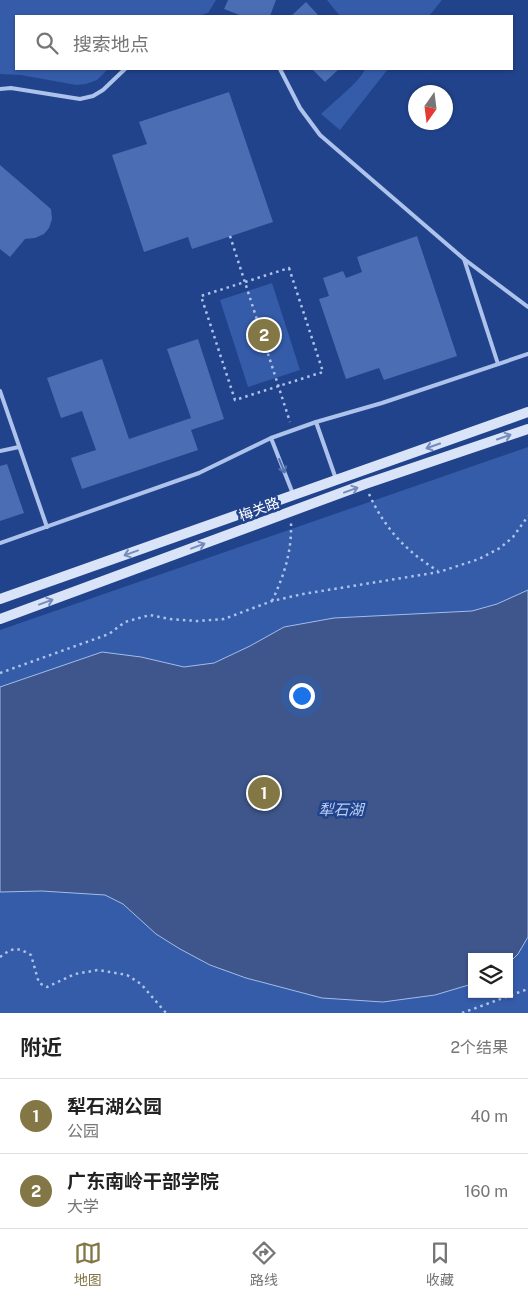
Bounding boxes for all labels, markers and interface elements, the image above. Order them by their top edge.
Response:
search box [15,15,513,70]
icon: search [33,29,61,57]
text: 搜索地点 [73,33,149,55]
north arrow [408,85,453,130]
pin: 2 [248,316,280,354]
one-way arrow [496,432,512,441]
one-way arrow [425,442,441,451]
one-way arrow [278,458,288,473]
one-way arrow [343,484,358,493]
street label: 梅关路 [237,494,281,524]
one-way arrow [190,541,205,550]
one-way arrow [124,549,139,558]
one-way arrow [38,597,53,606]
your location [289,683,315,709]
pin: 1 [248,774,280,812]
water label: 犁石湖 [318,801,365,818]
map controls [468,953,513,998]
button: layers [468,953,513,998]
text: 附近 [20,1035,62,1060]
text: 2个结果 [450,1038,508,1057]
text: 犁石湖公园 [67,1095,162,1117]
text: 1 [33,1107,39,1126]
text: 40 m [470,1107,508,1126]
text: 公园 [67,1122,99,1141]
text: 广东南岭干部学院 [67,1170,219,1192]
text: 2 [31,1182,41,1201]
text: 160 m [464,1182,508,1201]
text: 大学 [67,1197,99,1216]
tab: 地图 [74,1239,102,1289]
tab: 路线 [250,1239,278,1289]
tab: 收藏 [426,1239,454,1289]

